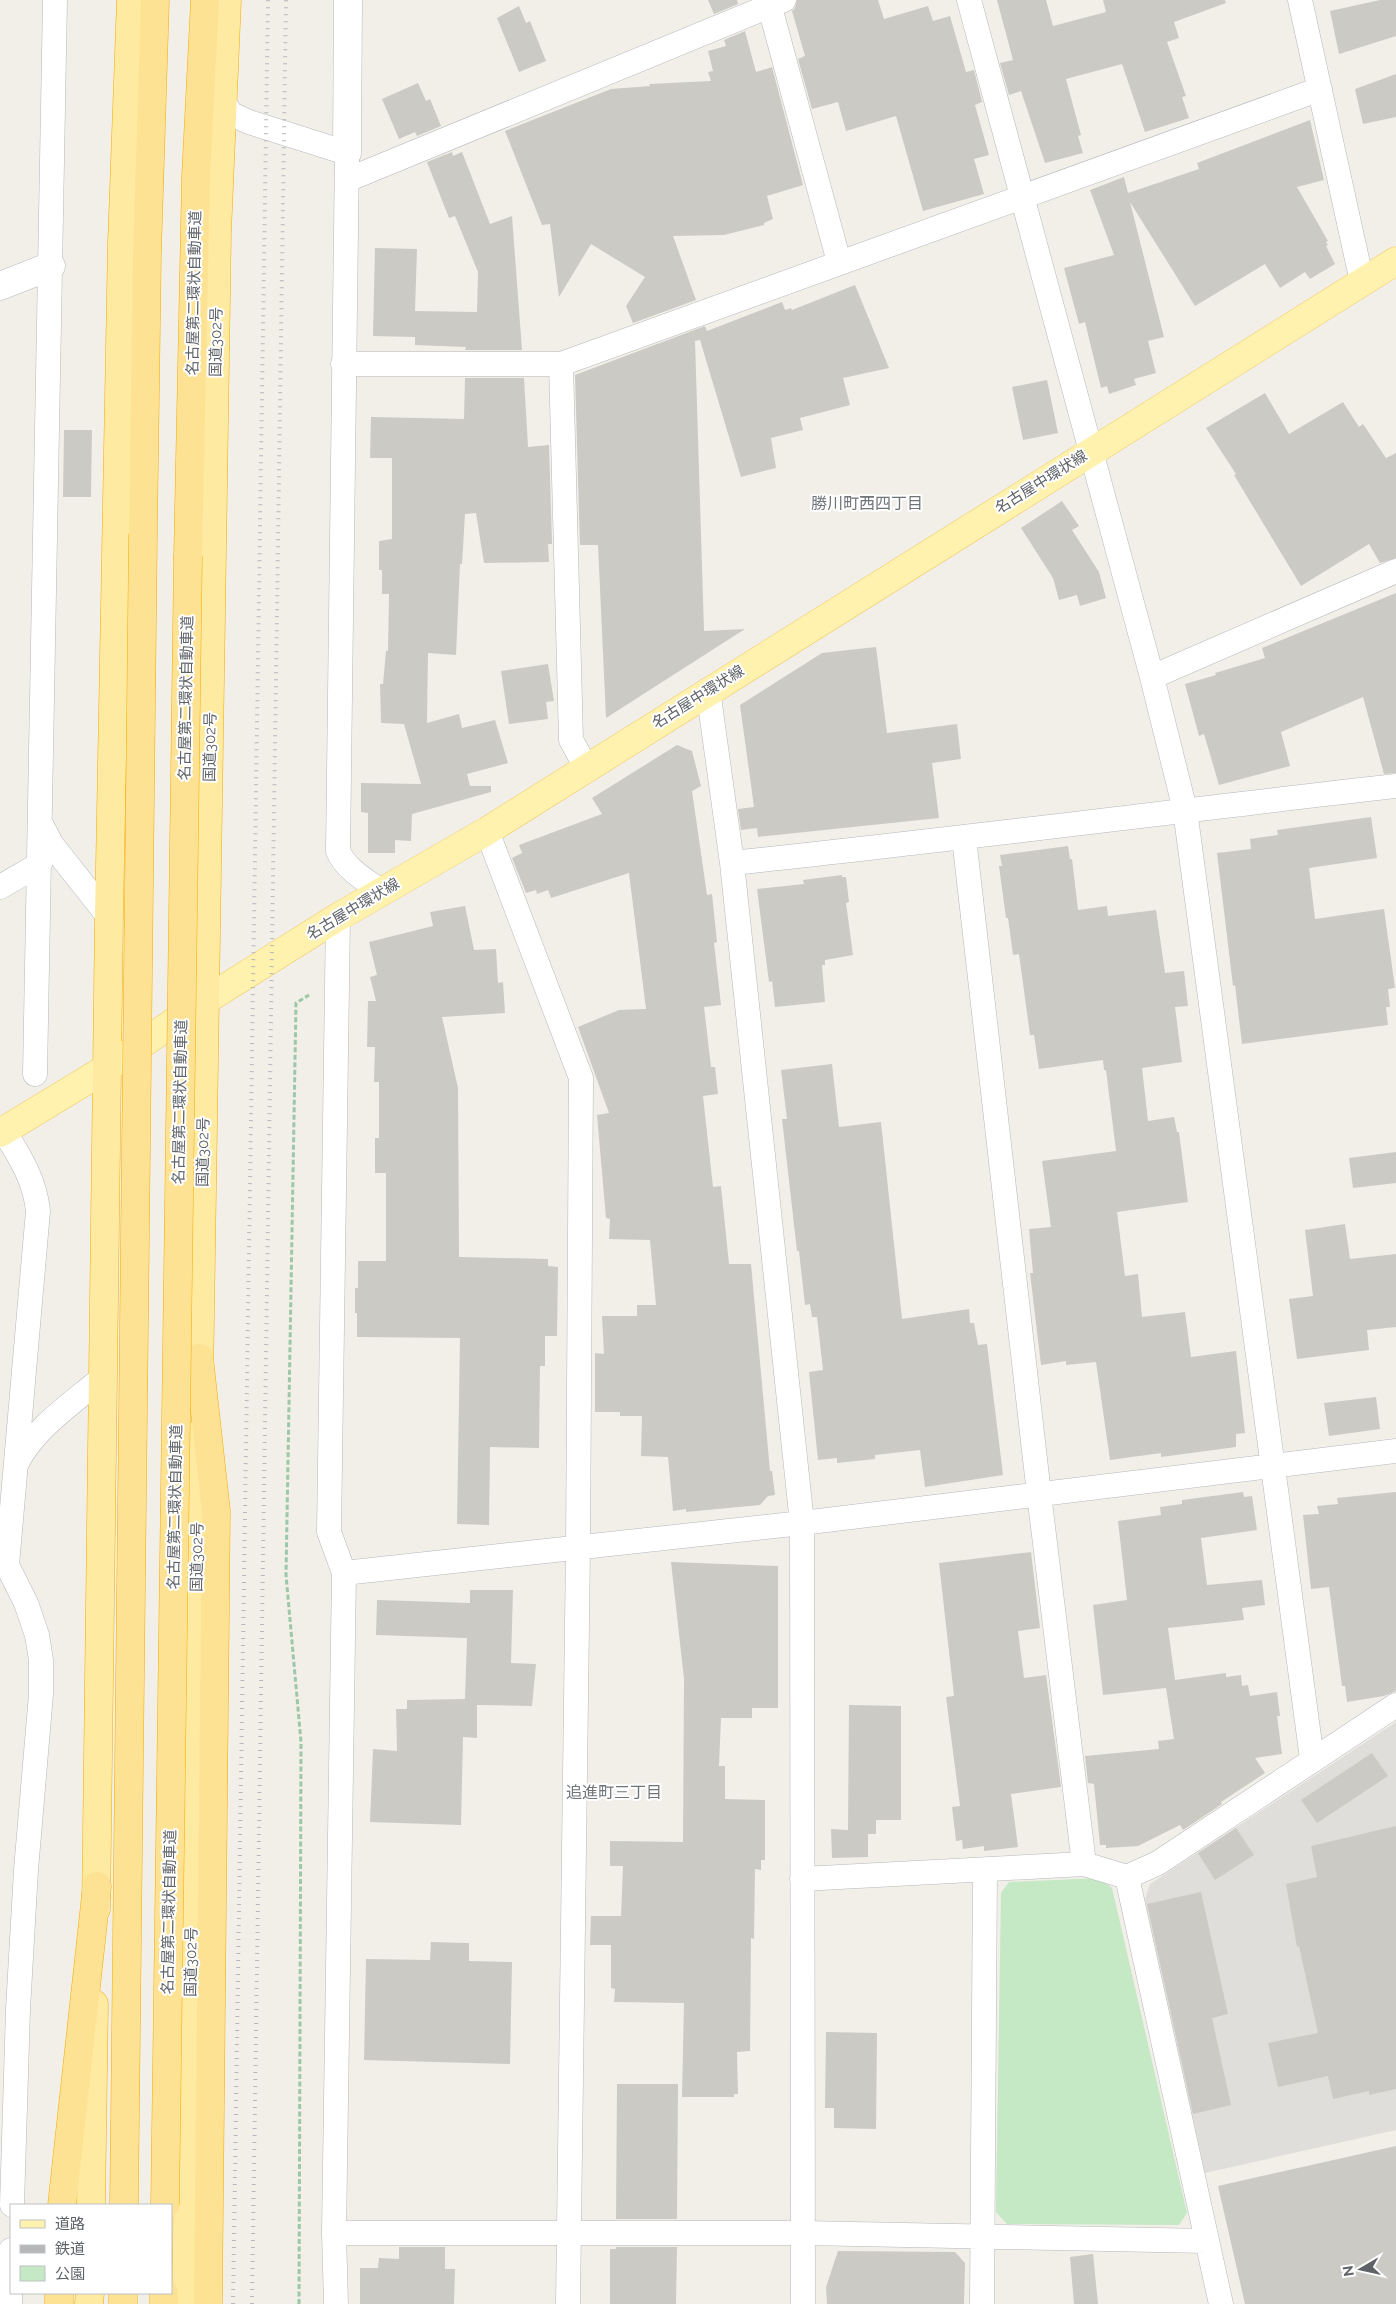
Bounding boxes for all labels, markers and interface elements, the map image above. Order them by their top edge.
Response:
street label: 名古屋第二環状自動車道 [184,210,204,376]
street label: 国道302号 [206,307,226,377]
street label: 名古屋中環状線 [992,447,1090,517]
district label: 勝川町西四丁目 [811,494,923,513]
street label: 名古屋第二環状自動車道 [176,615,196,781]
street label: 名古屋中環状線 [649,662,747,732]
street label: 国道302号 [200,712,220,782]
street label: 名古屋中環状線 [303,874,403,944]
street label: 名古屋第二環状自動車道 [170,1019,190,1185]
street label: 国道302号 [193,1117,213,1187]
street label: 名古屋第二環状自動車道 [165,1424,185,1590]
street label: 国道302号 [187,1522,207,1592]
district label: 追進町三丁目 [566,1783,662,1802]
street label: 名古屋第二環状自動車道 [159,1829,179,1995]
street label: 国道302号 [181,1927,201,1997]
legend [10,2204,172,2294]
text: 道路 [55,2215,85,2233]
text: 鉄道 [55,2240,85,2258]
north arrow [1336,2244,1386,2294]
text: 公園 [55,2265,85,2283]
text: N [1339,2265,1357,2278]

